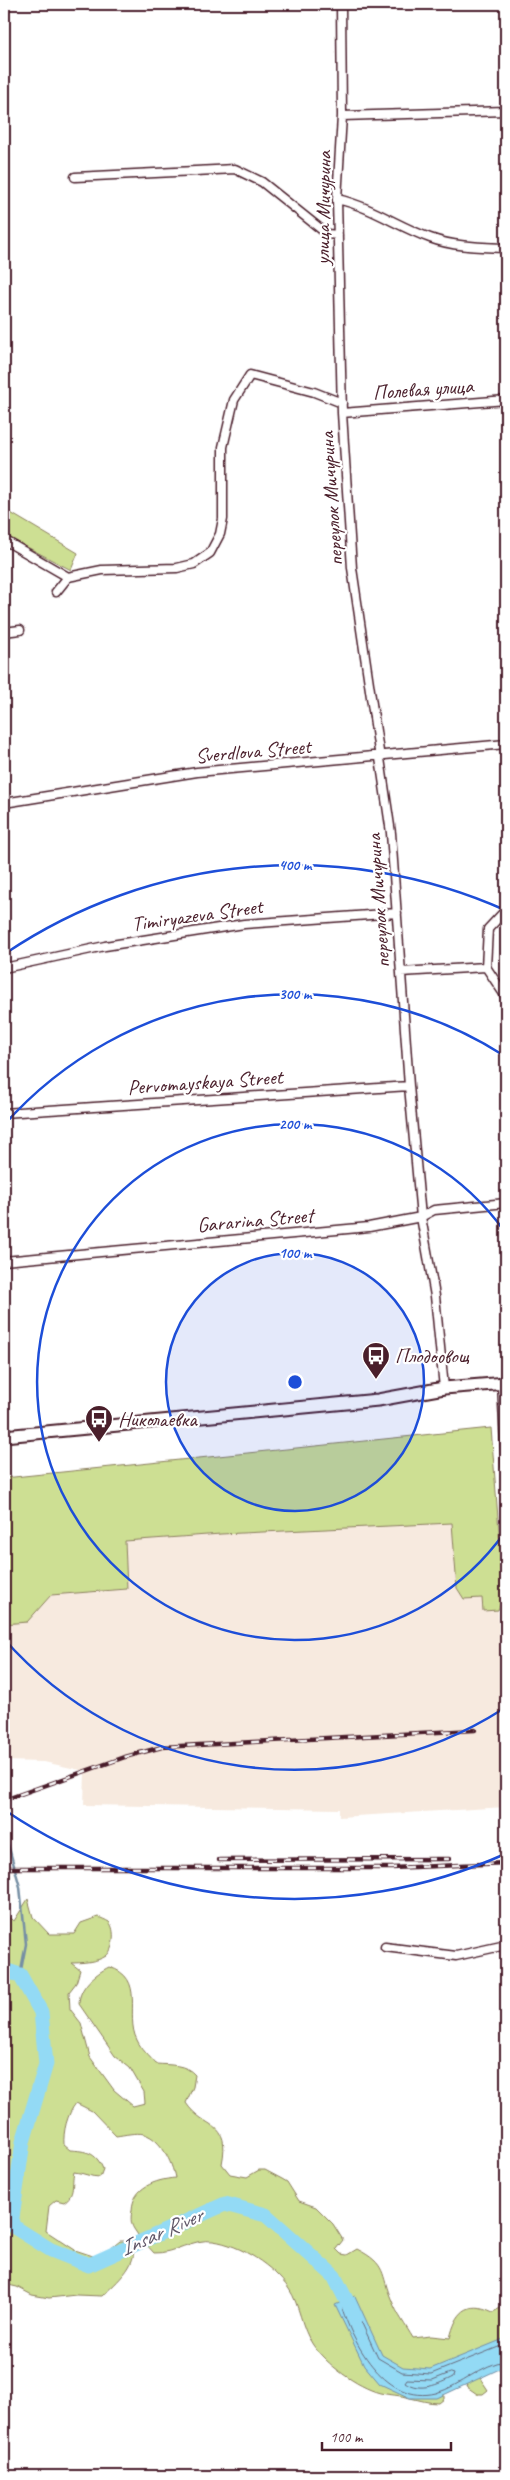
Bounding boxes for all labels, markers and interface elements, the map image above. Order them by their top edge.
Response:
street label: улица Мичурина [309,149,337,267]
street label: Полевая улица [372,372,476,405]
street label: переулок Мичурина [313,429,349,567]
street label: Sverdlova Street [194,733,314,769]
street label: переулок Мичурина [360,831,396,969]
text: 400 m [279,856,313,875]
street label: Timiryazeva Street [130,893,266,937]
text: 300 m [279,985,313,1004]
street label: Pervomayskaya Street [127,1063,285,1100]
text: 200 m [279,1115,313,1134]
street label: Gararina Street [196,1202,317,1238]
text: 100 m [279,1244,313,1263]
bus stop icon: Плодоовощ [361,1341,391,1380]
place label: Плодоовощ [395,1343,470,1369]
centre of rings [286,1373,304,1391]
bus stop icon: Николаевка [84,1404,114,1443]
place label: Николаевка [118,1406,198,1432]
water label: Insar River [116,2200,209,2263]
scale bar [322,2420,451,2452]
text: 100 m [330,2428,364,2447]

